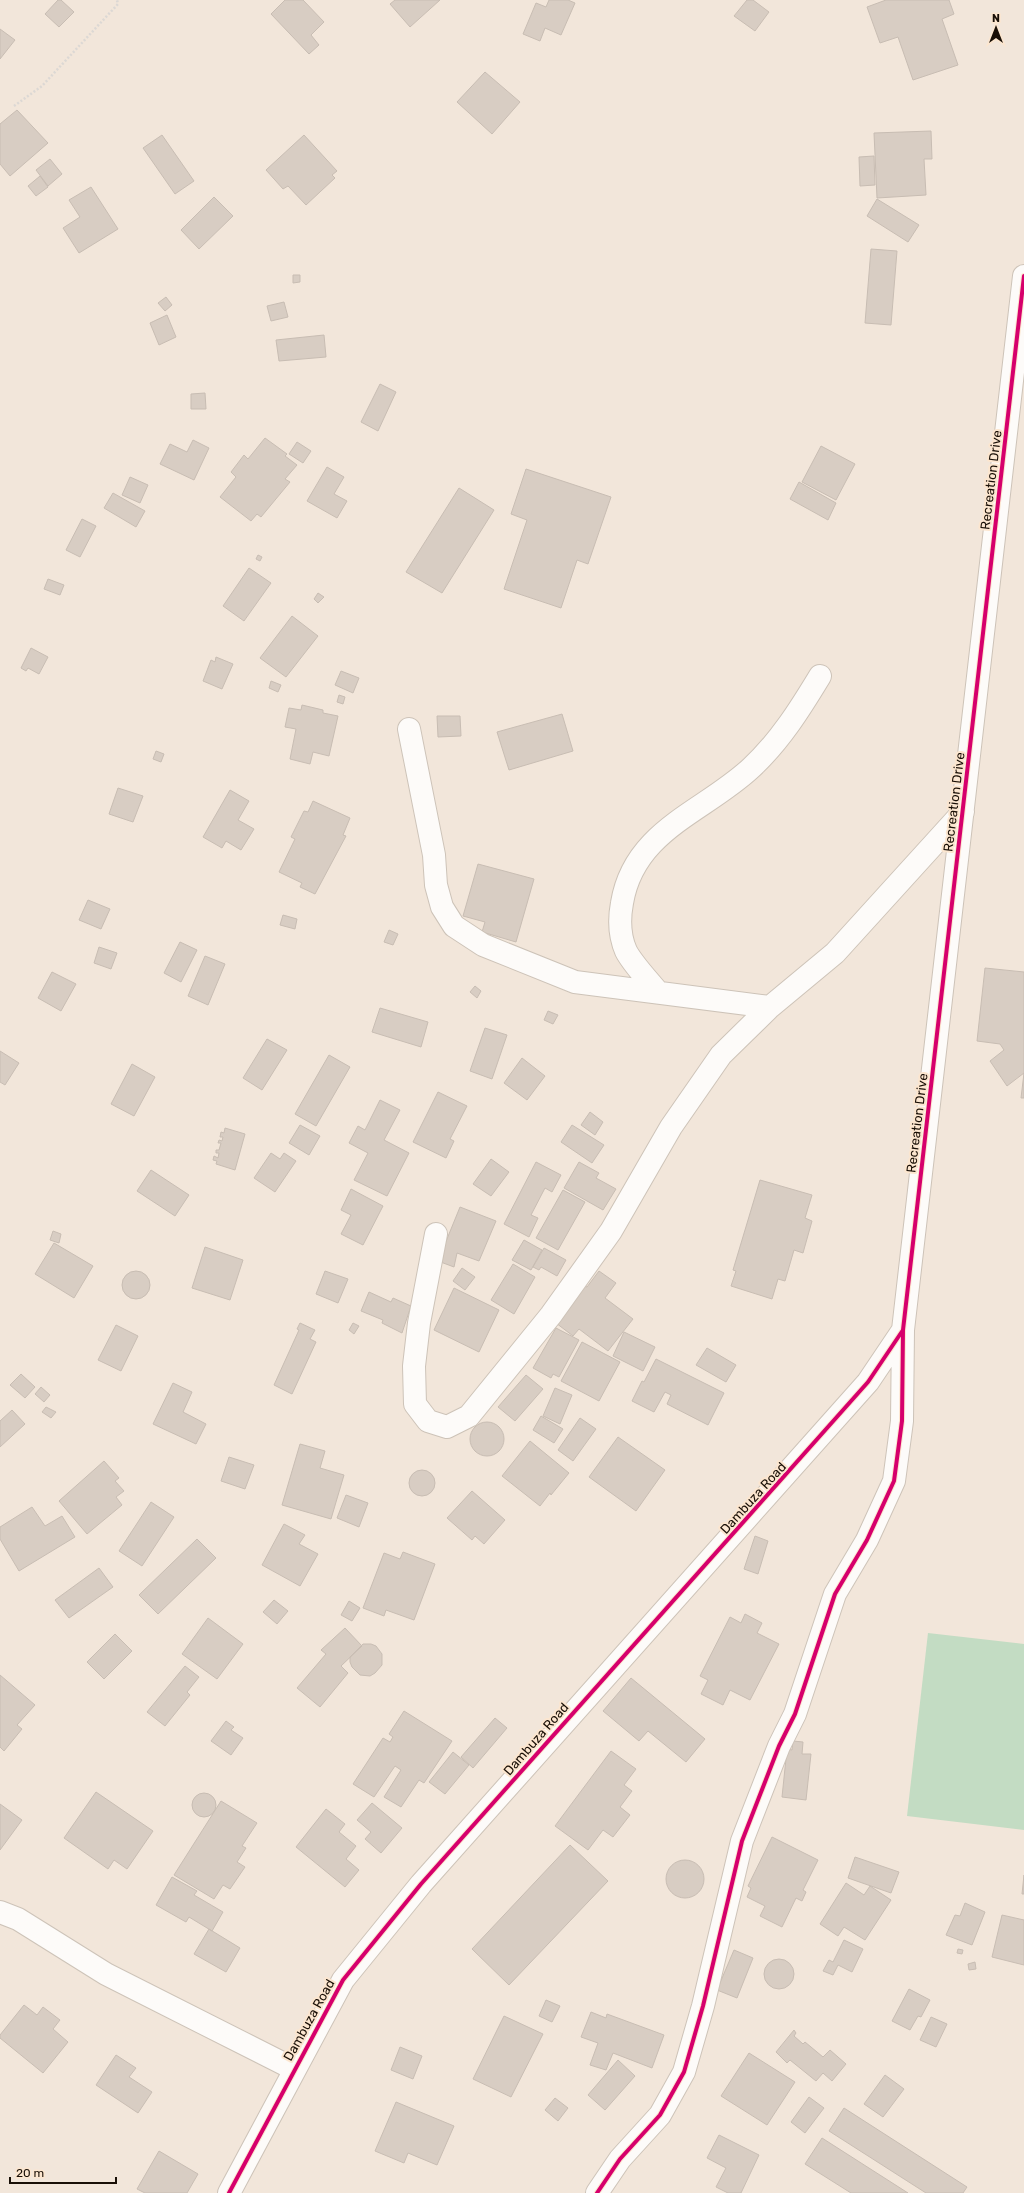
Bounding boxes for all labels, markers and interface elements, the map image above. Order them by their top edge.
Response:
north arrow [976,8,1016,48]
text: N [992,12,1000,25]
street label: Recreation Drive [977,429,1005,531]
street label: Recreation Drive [940,751,968,853]
street label: Recreation Drive [903,1072,931,1174]
street label: Dambuza Road [717,1459,789,1537]
street label: Dambuza Road [500,1700,572,1778]
street label: Dambuza Road [280,1977,338,2063]
scale bar [10,2159,116,2185]
text: 20 m [16,2166,44,2180]

